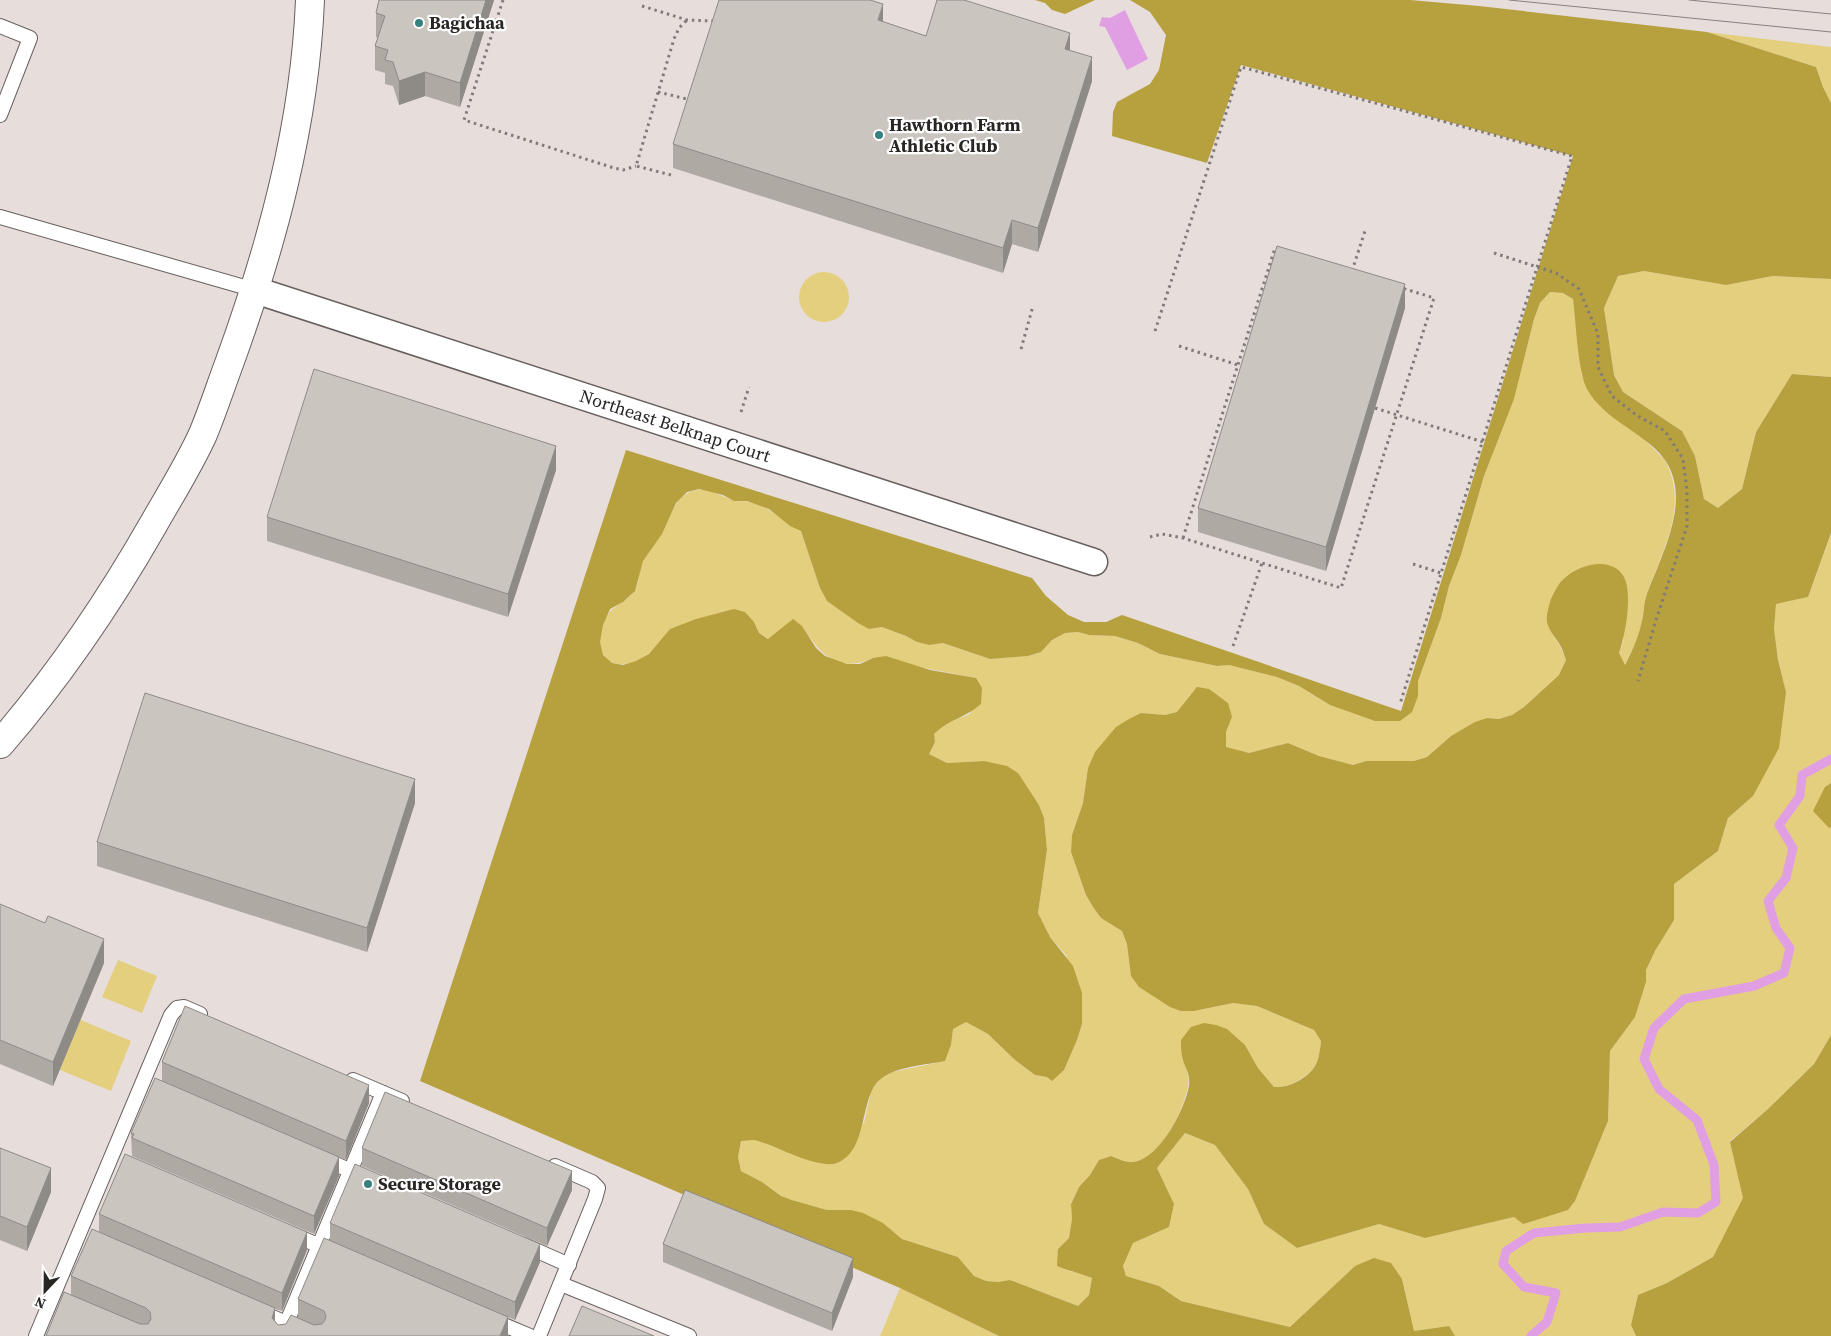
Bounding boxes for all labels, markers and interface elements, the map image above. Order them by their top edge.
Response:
place label: Bagichaa [429,10,505,35]
marker: Bagichaa [413,17,425,29]
place label: Hawthorn Farm Athletic Club [889,112,1021,158]
marker: Hawthorn Farm Athletic Club [873,129,885,141]
street label: Northeast Belknap Court [577,383,774,468]
place label: Secure Storage [378,1171,501,1196]
marker: Secure Storage [362,1178,374,1190]
north arrow [20,1266,70,1316]
text: N [32,1292,49,1314]

